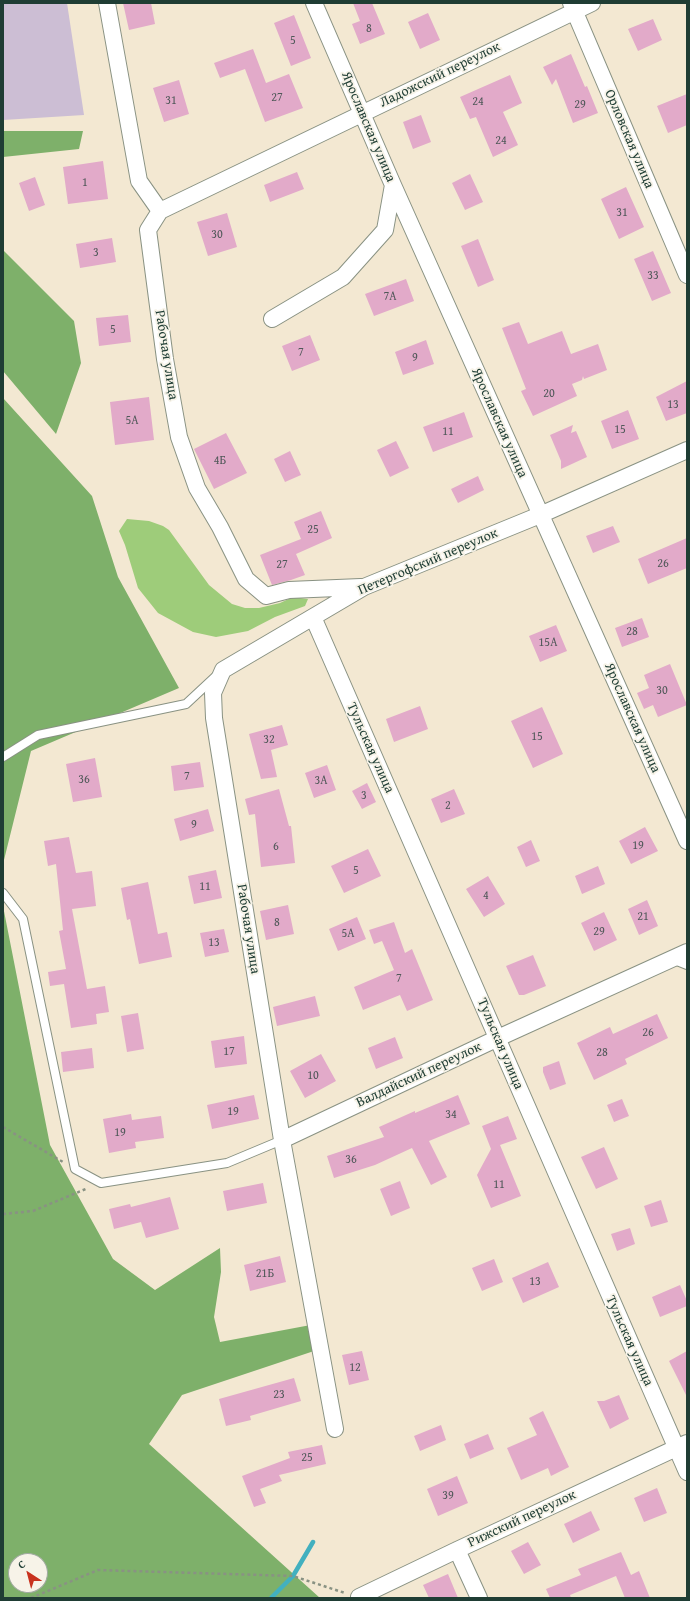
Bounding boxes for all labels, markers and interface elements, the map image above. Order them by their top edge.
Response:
house number: 8 [366,22,372,36]
house number: 5 [290,34,296,48]
street label: Ладожский переулок [377,39,503,111]
street label: Ярославская улица [337,69,399,185]
street label: Орловская улица [601,87,657,191]
house number: 27 [271,91,283,105]
house number: 31 [165,94,177,108]
house number: 24 [472,95,484,109]
house number: 29 [574,98,586,112]
house number: 24 [495,134,507,148]
house number: 1 [82,176,88,190]
house number: 31 [616,206,628,220]
house number: 30 [211,228,223,242]
house number: 3 [93,246,99,260]
house number: 33 [647,269,659,283]
house number: 7А [383,290,397,304]
street label: Рабочая улица [151,309,181,401]
house number: 5 [110,323,116,337]
house number: 7 [298,346,304,360]
house number: 9 [412,351,418,365]
street label: Ярославская улица [467,365,531,481]
house number: 20 [543,387,555,401]
house number: 13 [667,398,679,412]
house number: 5А [125,414,139,428]
house number: 15 [614,423,626,437]
house number: 11 [442,425,454,439]
house number: 4Б [214,454,226,468]
house number: 25 [307,523,319,537]
street label: Петергофский переулок [356,525,500,599]
house number: 26 [657,557,669,571]
house number: 27 [276,558,288,572]
house number: 28 [626,625,638,639]
house number: 15А [539,636,557,650]
street label: Ярославская улица [600,660,664,776]
house number: 30 [656,684,668,698]
street label: Тульская улица [343,700,397,796]
house number: 15 [531,730,543,744]
house number: 32 [263,733,275,747]
house number: 7 [184,770,190,784]
house number: 36 [78,773,90,787]
house number: 3А [314,774,328,788]
house number: 3 [361,789,367,803]
house number: 2 [445,799,451,813]
house number: 9 [191,818,197,832]
house number: 19 [632,839,644,853]
house number: 6 [273,840,279,854]
house number: 5 [353,864,359,878]
house number: 11 [199,880,211,894]
street label: Рабочая улица [233,883,263,975]
house number: 4 [483,889,489,903]
house number: 21 [637,910,649,924]
house number: 8 [274,916,280,930]
house number: 29 [593,925,605,939]
house number: 5А [341,927,355,941]
house number: 13 [208,936,220,950]
house number: 7 [396,972,402,986]
street label: Тульская улица [473,996,527,1092]
house number: 26 [642,1026,654,1040]
street label: Валдайский переулок [354,1039,484,1111]
house number: 17 [223,1045,235,1059]
house number: 28 [596,1046,608,1060]
house number: 10 [307,1069,319,1083]
house number: 19 [227,1105,239,1119]
house number: 34 [445,1108,457,1122]
house number: 19 [114,1126,126,1140]
house number: 36 [345,1153,357,1167]
house number: 11 [493,1178,505,1192]
house number: 21Б [256,1267,274,1281]
house number: 13 [529,1275,541,1289]
street label: Тульская улица [602,1293,656,1389]
house number: 12 [349,1361,361,1375]
house number: 23 [273,1388,285,1402]
house number: 25 [301,1451,313,1465]
street label: Рижский переулок [465,1487,579,1551]
house number: 39 [442,1489,454,1503]
north arrow [8,1553,48,1593]
text: С [14,1556,29,1572]

